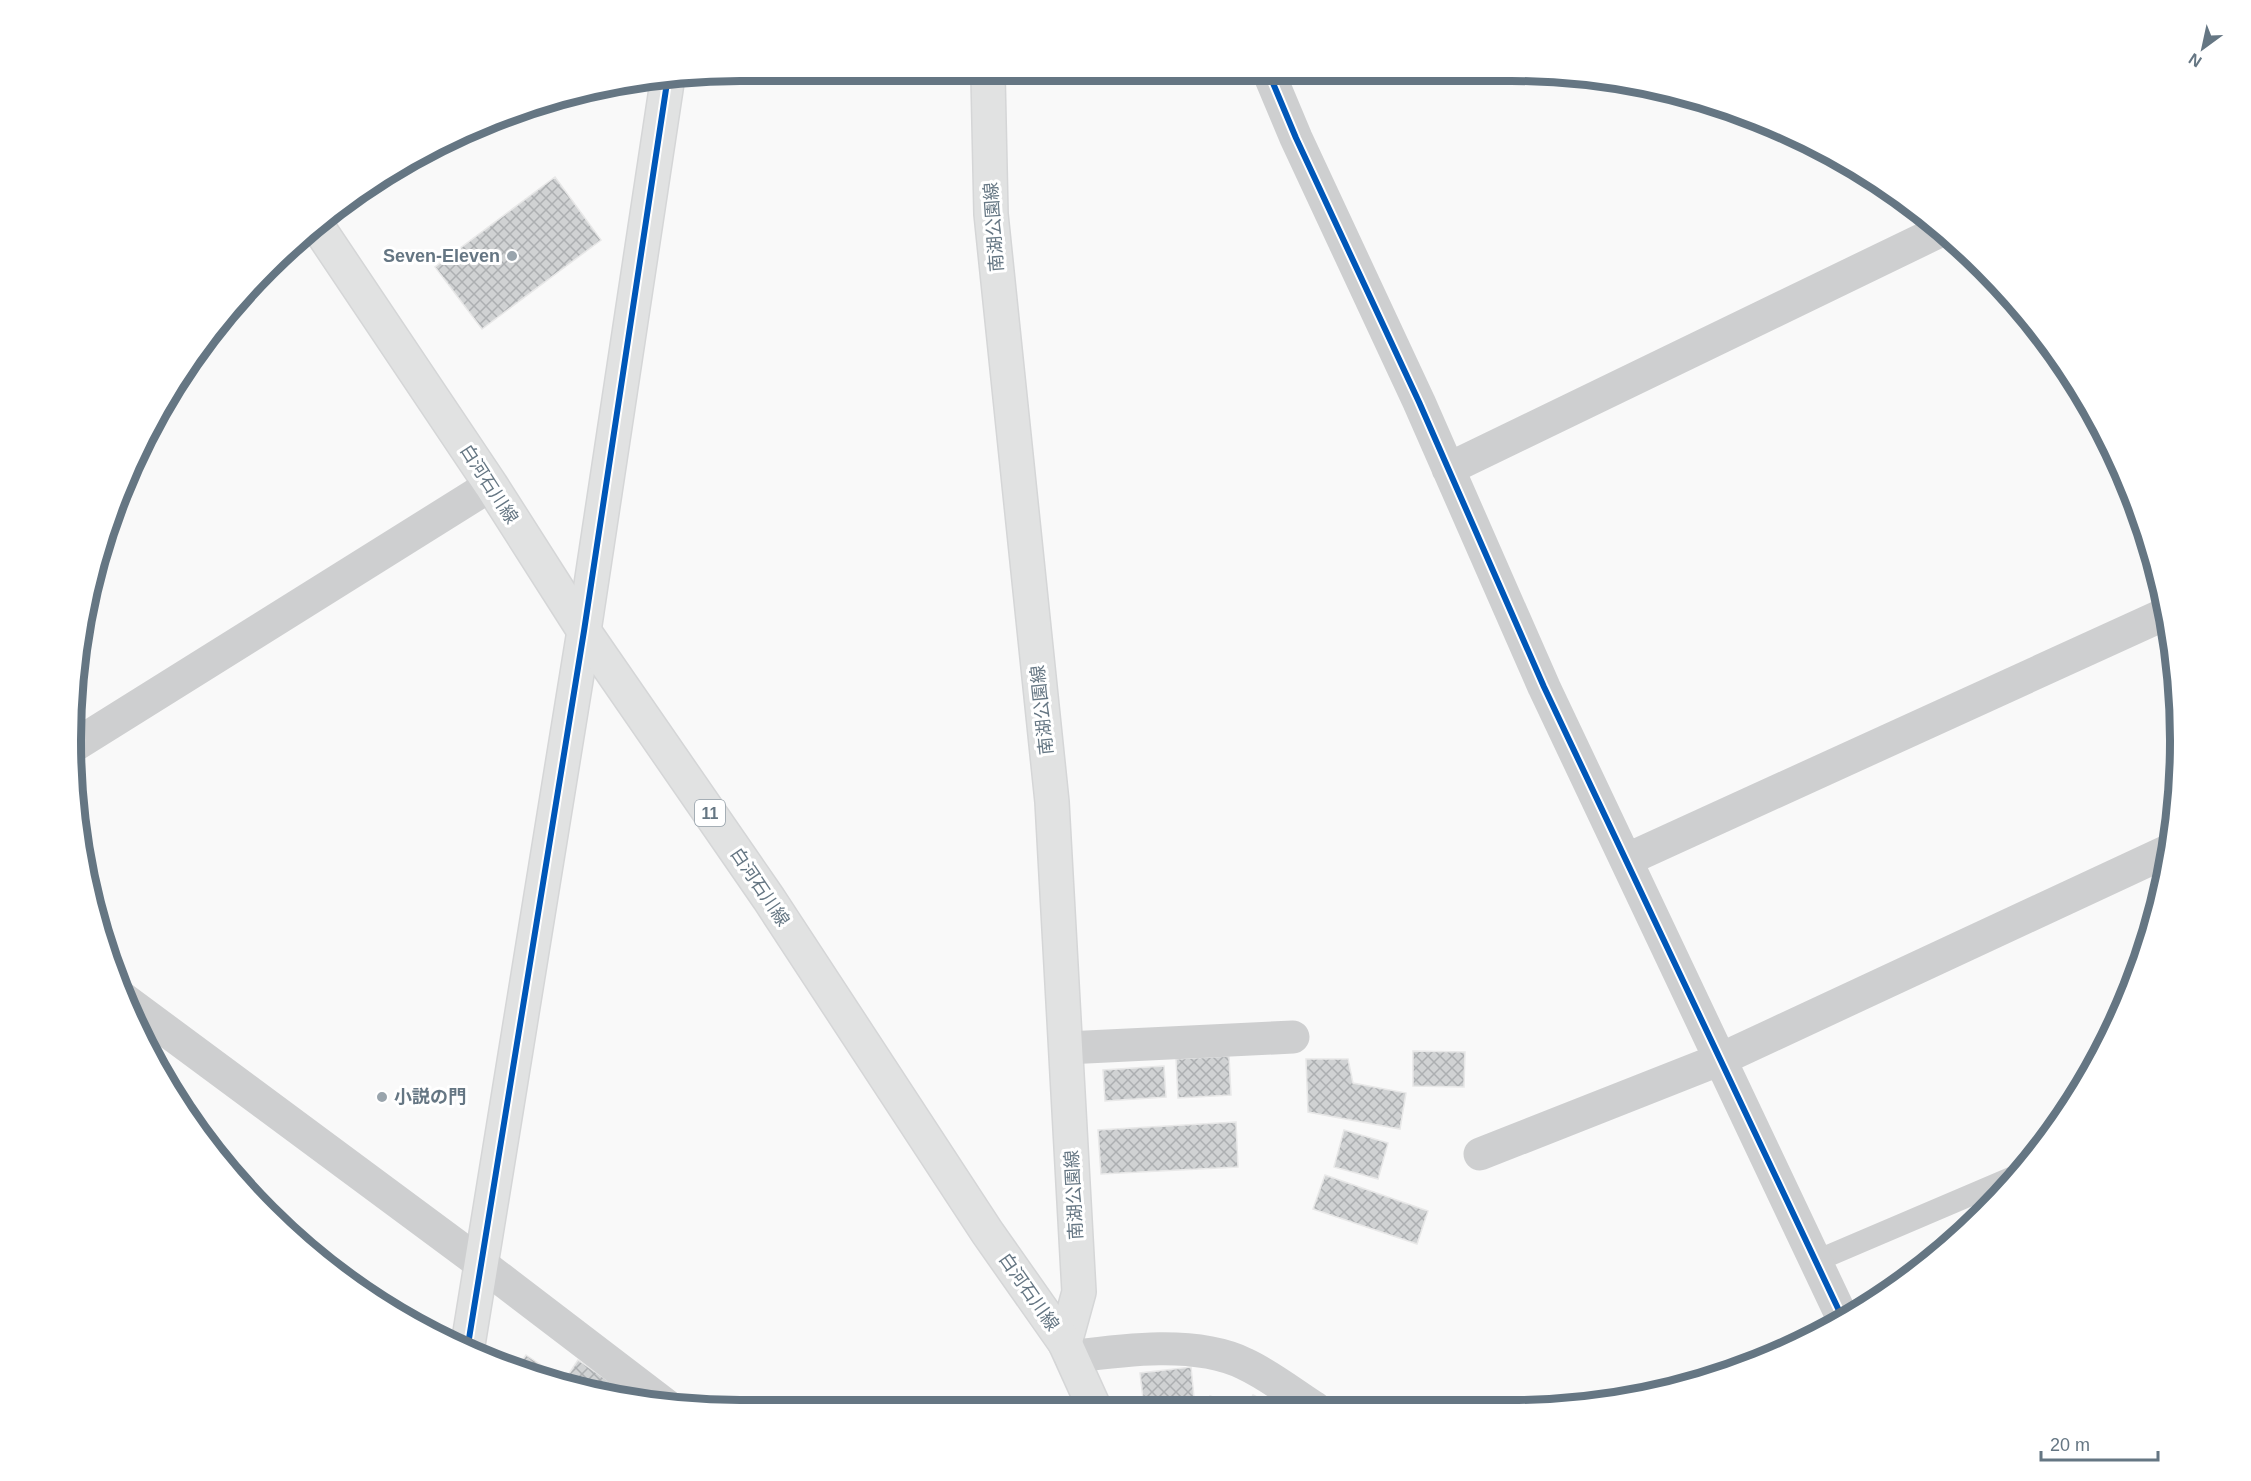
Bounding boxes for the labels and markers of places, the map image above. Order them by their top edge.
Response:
place label: Seven-Eleven [383,246,500,266]
marker: Seven-Eleven [505,249,519,263]
place label: 小説の門 [394,1087,466,1107]
marker: 小説の門 [375,1090,389,1104]

